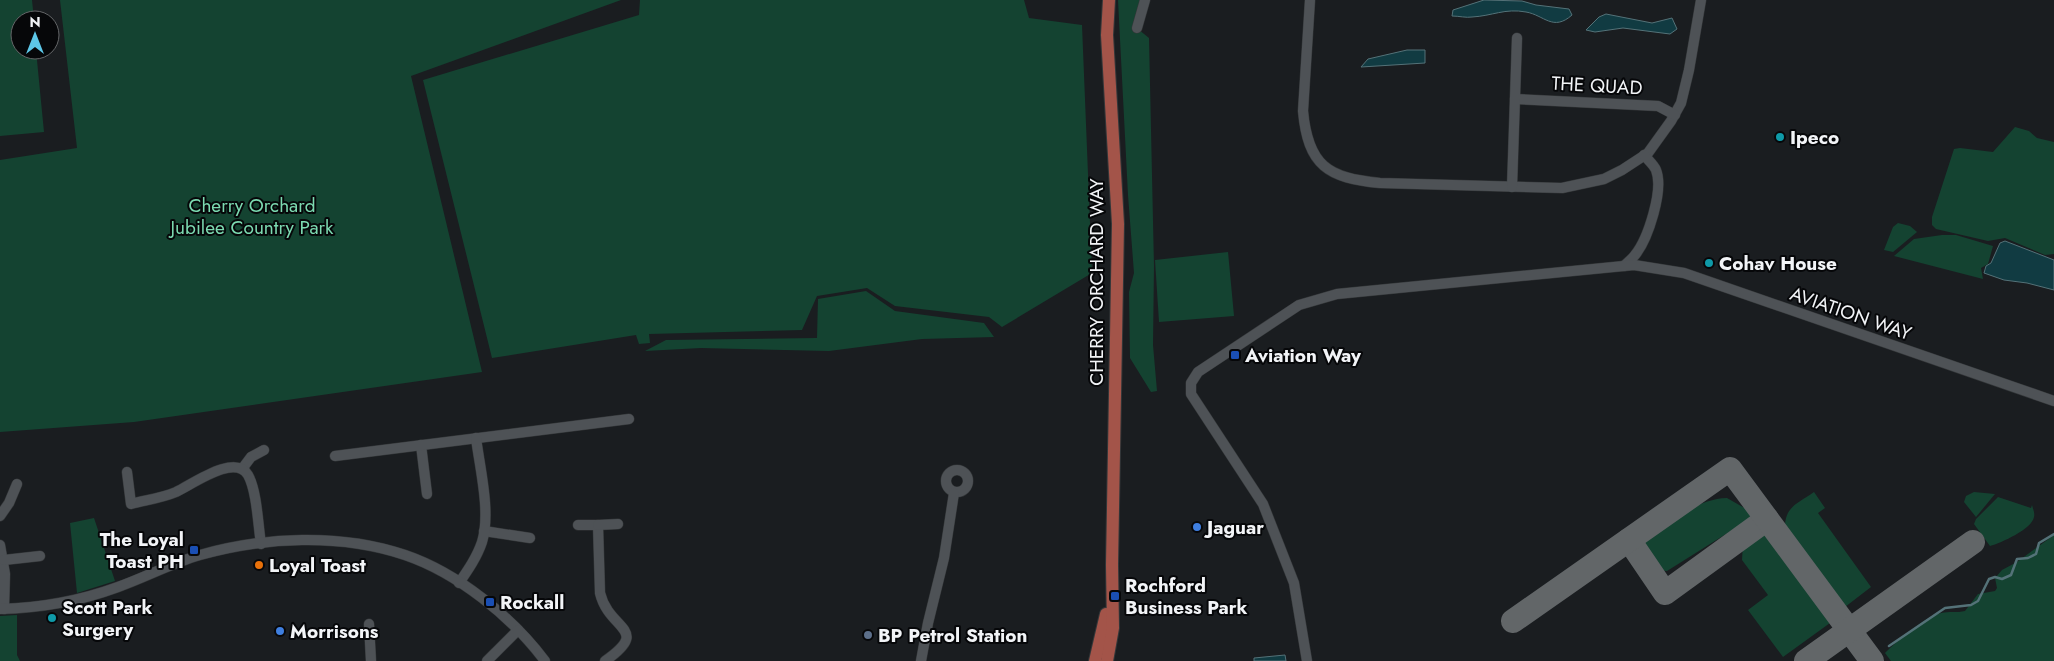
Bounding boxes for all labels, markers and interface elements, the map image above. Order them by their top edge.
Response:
north arrow [10,10,60,60]
text: N [29,12,41,32]
street label: THE QUAD [1551,70,1643,101]
place label: Ipeco [1790,124,1839,151]
marker: Ipeco [1774,131,1786,143]
street label: CHERRY ORCHARD WAY [1083,178,1110,386]
park label: Cherry Orchard Jubilee Country Park [168,192,334,241]
place label: Cohav House [1719,250,1837,277]
marker: Cohav House [1703,257,1715,269]
street label: AVIATION WAY [1787,280,1915,347]
place label: Aviation Way [1244,342,1362,369]
marker: Aviation Way [1229,349,1241,361]
place label: Jaguar [1203,514,1264,541]
marker: Jaguar [1191,521,1203,533]
place label: The Loyal Toast PH [100,526,184,575]
marker: The Loyal Toast PH [188,544,200,556]
place label: Loyal Toast [269,552,366,579]
marker: Loyal Toast [253,559,265,571]
place label: Rochford Business Park [1125,572,1248,621]
place label: Rockall [500,589,564,616]
marker: Rochford Business Park [1109,590,1121,602]
place label: Scott Park Surgery [62,594,153,643]
marker: Rockall [484,596,496,608]
marker: Scott Park Surgery [46,612,58,624]
place label: Morrisons [290,618,379,645]
place label: BP Petrol Station [878,622,1028,649]
marker: Morrisons [274,625,286,637]
marker: BP Petrol Station [862,629,874,641]

